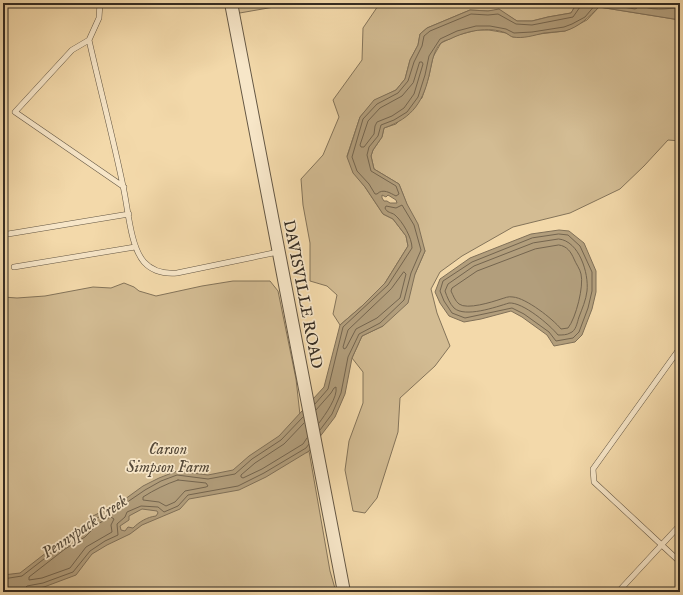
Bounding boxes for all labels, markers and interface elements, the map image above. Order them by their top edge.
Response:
street label: DAVISVILLE ROAD [278,218,326,371]
park label: Carson Simpson Farm [126,440,210,478]
water label: Pennypack Creek [38,491,132,564]

